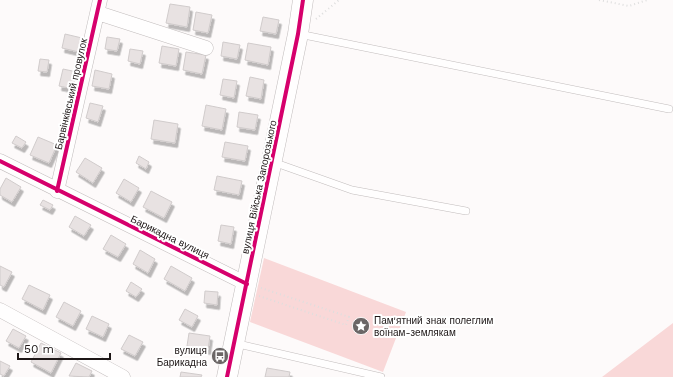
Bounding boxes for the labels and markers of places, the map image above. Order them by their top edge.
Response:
place label: Пам'ятний знак полеглим воїнам-землякам [374,315,494,338]
place icon: Пам'ятний знак полеглим воїнам-землякам [351,316,371,336]
place label: вулиця Барикадна [157,345,207,368]
bus stop icon: вулиця Барикадна [210,346,230,366]

